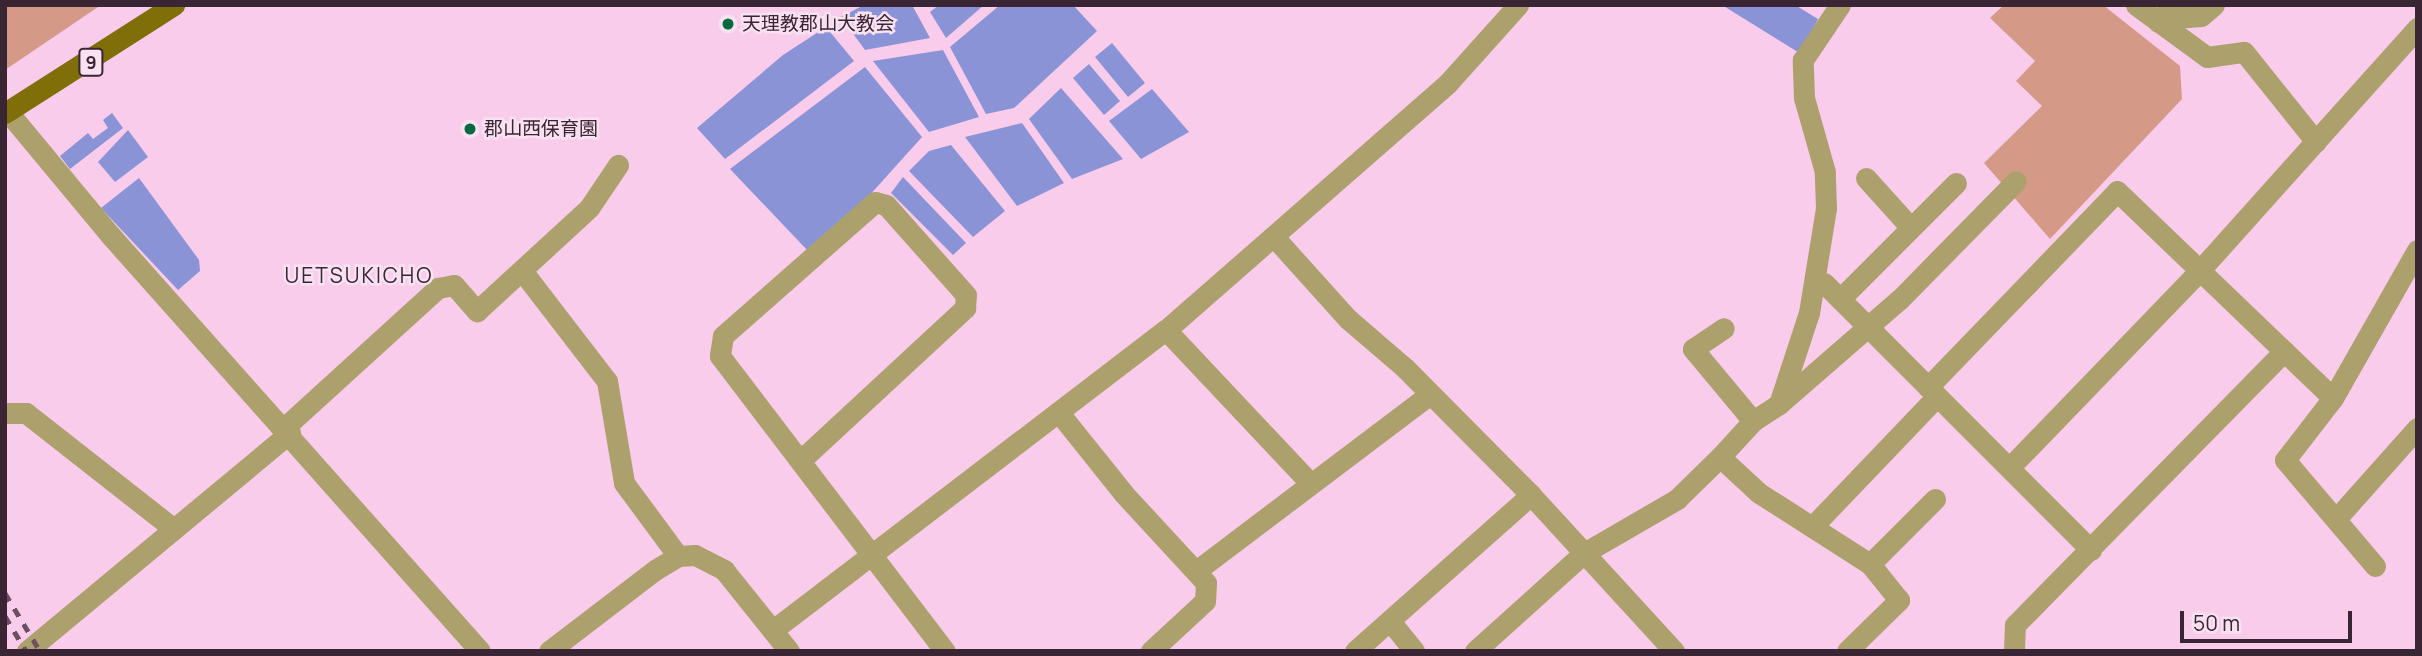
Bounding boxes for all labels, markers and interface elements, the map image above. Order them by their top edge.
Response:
place label: 天理教郡山大教会 [742,13,894,35]
marker: 天理教郡山大教会 [720,16,736,32]
road number: 9 [77,48,105,76]
place label: 郡山西保育園 [484,118,598,140]
marker: 郡山西保育園 [462,121,478,137]
district label: UETSUKICHO [286,262,432,288]
scale bar [2184,596,2356,640]
text: 50 m [2193,609,2240,637]

